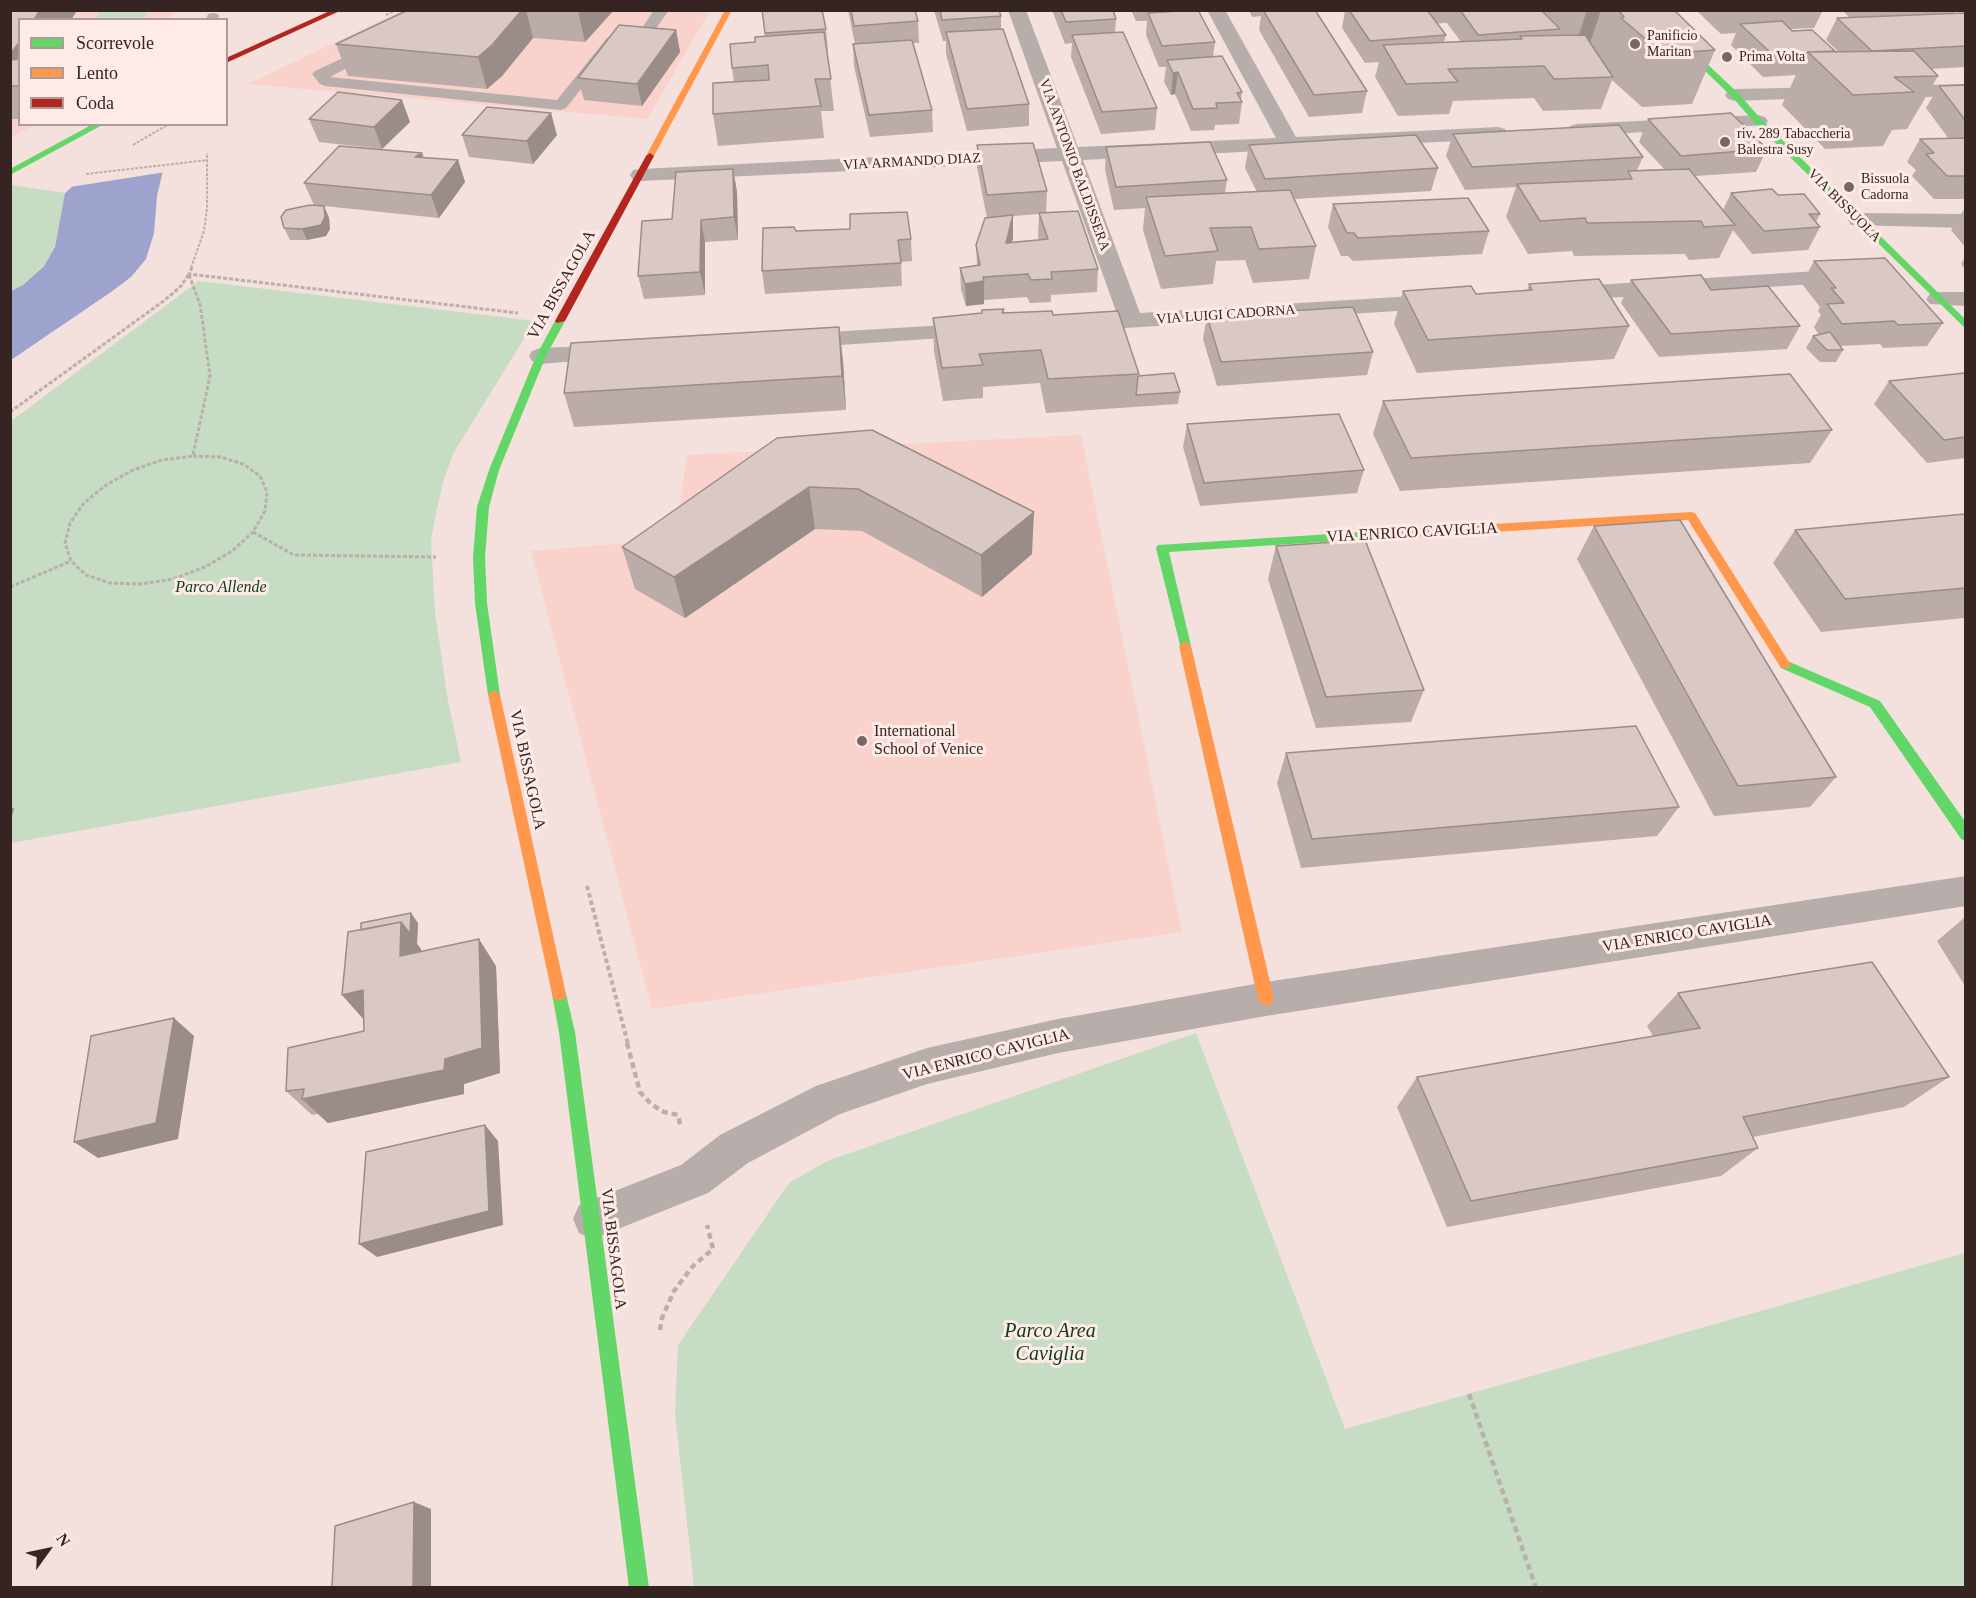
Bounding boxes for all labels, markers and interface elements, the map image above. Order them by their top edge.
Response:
legend [18,18,228,126]
place label: Panificio Maritan [1647,28,1698,60]
text: Scorrevole [76,33,154,53]
marker: Panificio Maritan [1628,37,1642,51]
place label: Prima Volta [1739,49,1805,65]
marker: Prima Volta [1720,50,1734,64]
text: Lento [76,63,118,83]
street label: VIA ANTONIO BALDISSERA [1035,77,1113,253]
text: Coda [76,93,114,113]
place label: riv. 289 Tabaccheria Balestra Susy [1737,126,1851,158]
marker: riv. 289 Tabaccheria Balestra Susy [1718,135,1732,149]
street label: VIA ARMANDO DIAZ [843,150,981,174]
street label: VIA BISSUOLA [1804,166,1884,246]
place label: Bissuola Cadorna [1861,171,1909,204]
marker: Bissuola Cadorna [1842,180,1856,194]
street label: VIA BISSAGOLA [524,227,600,343]
street label: VIA LUIGI CADORNA [1156,302,1296,328]
street label: VIA ENRICO CAVIGLIA [1326,519,1498,547]
park label: Parco Allende [175,578,267,598]
street label: VIA BISSAGOLA [505,708,549,832]
place label: International School of Venice [874,722,983,760]
marker: International School of Venice [855,734,869,748]
street label: VIA ENRICO CAVIGLIA [1601,911,1773,957]
street label: VIA ENRICO CAVIGLIA [901,1025,1071,1085]
street label: VIA BISSAGOLA [596,1187,630,1311]
park label: Parco Area Caviglia [1004,1320,1096,1367]
north arrow [18,1520,78,1580]
text: N [53,1530,74,1549]

